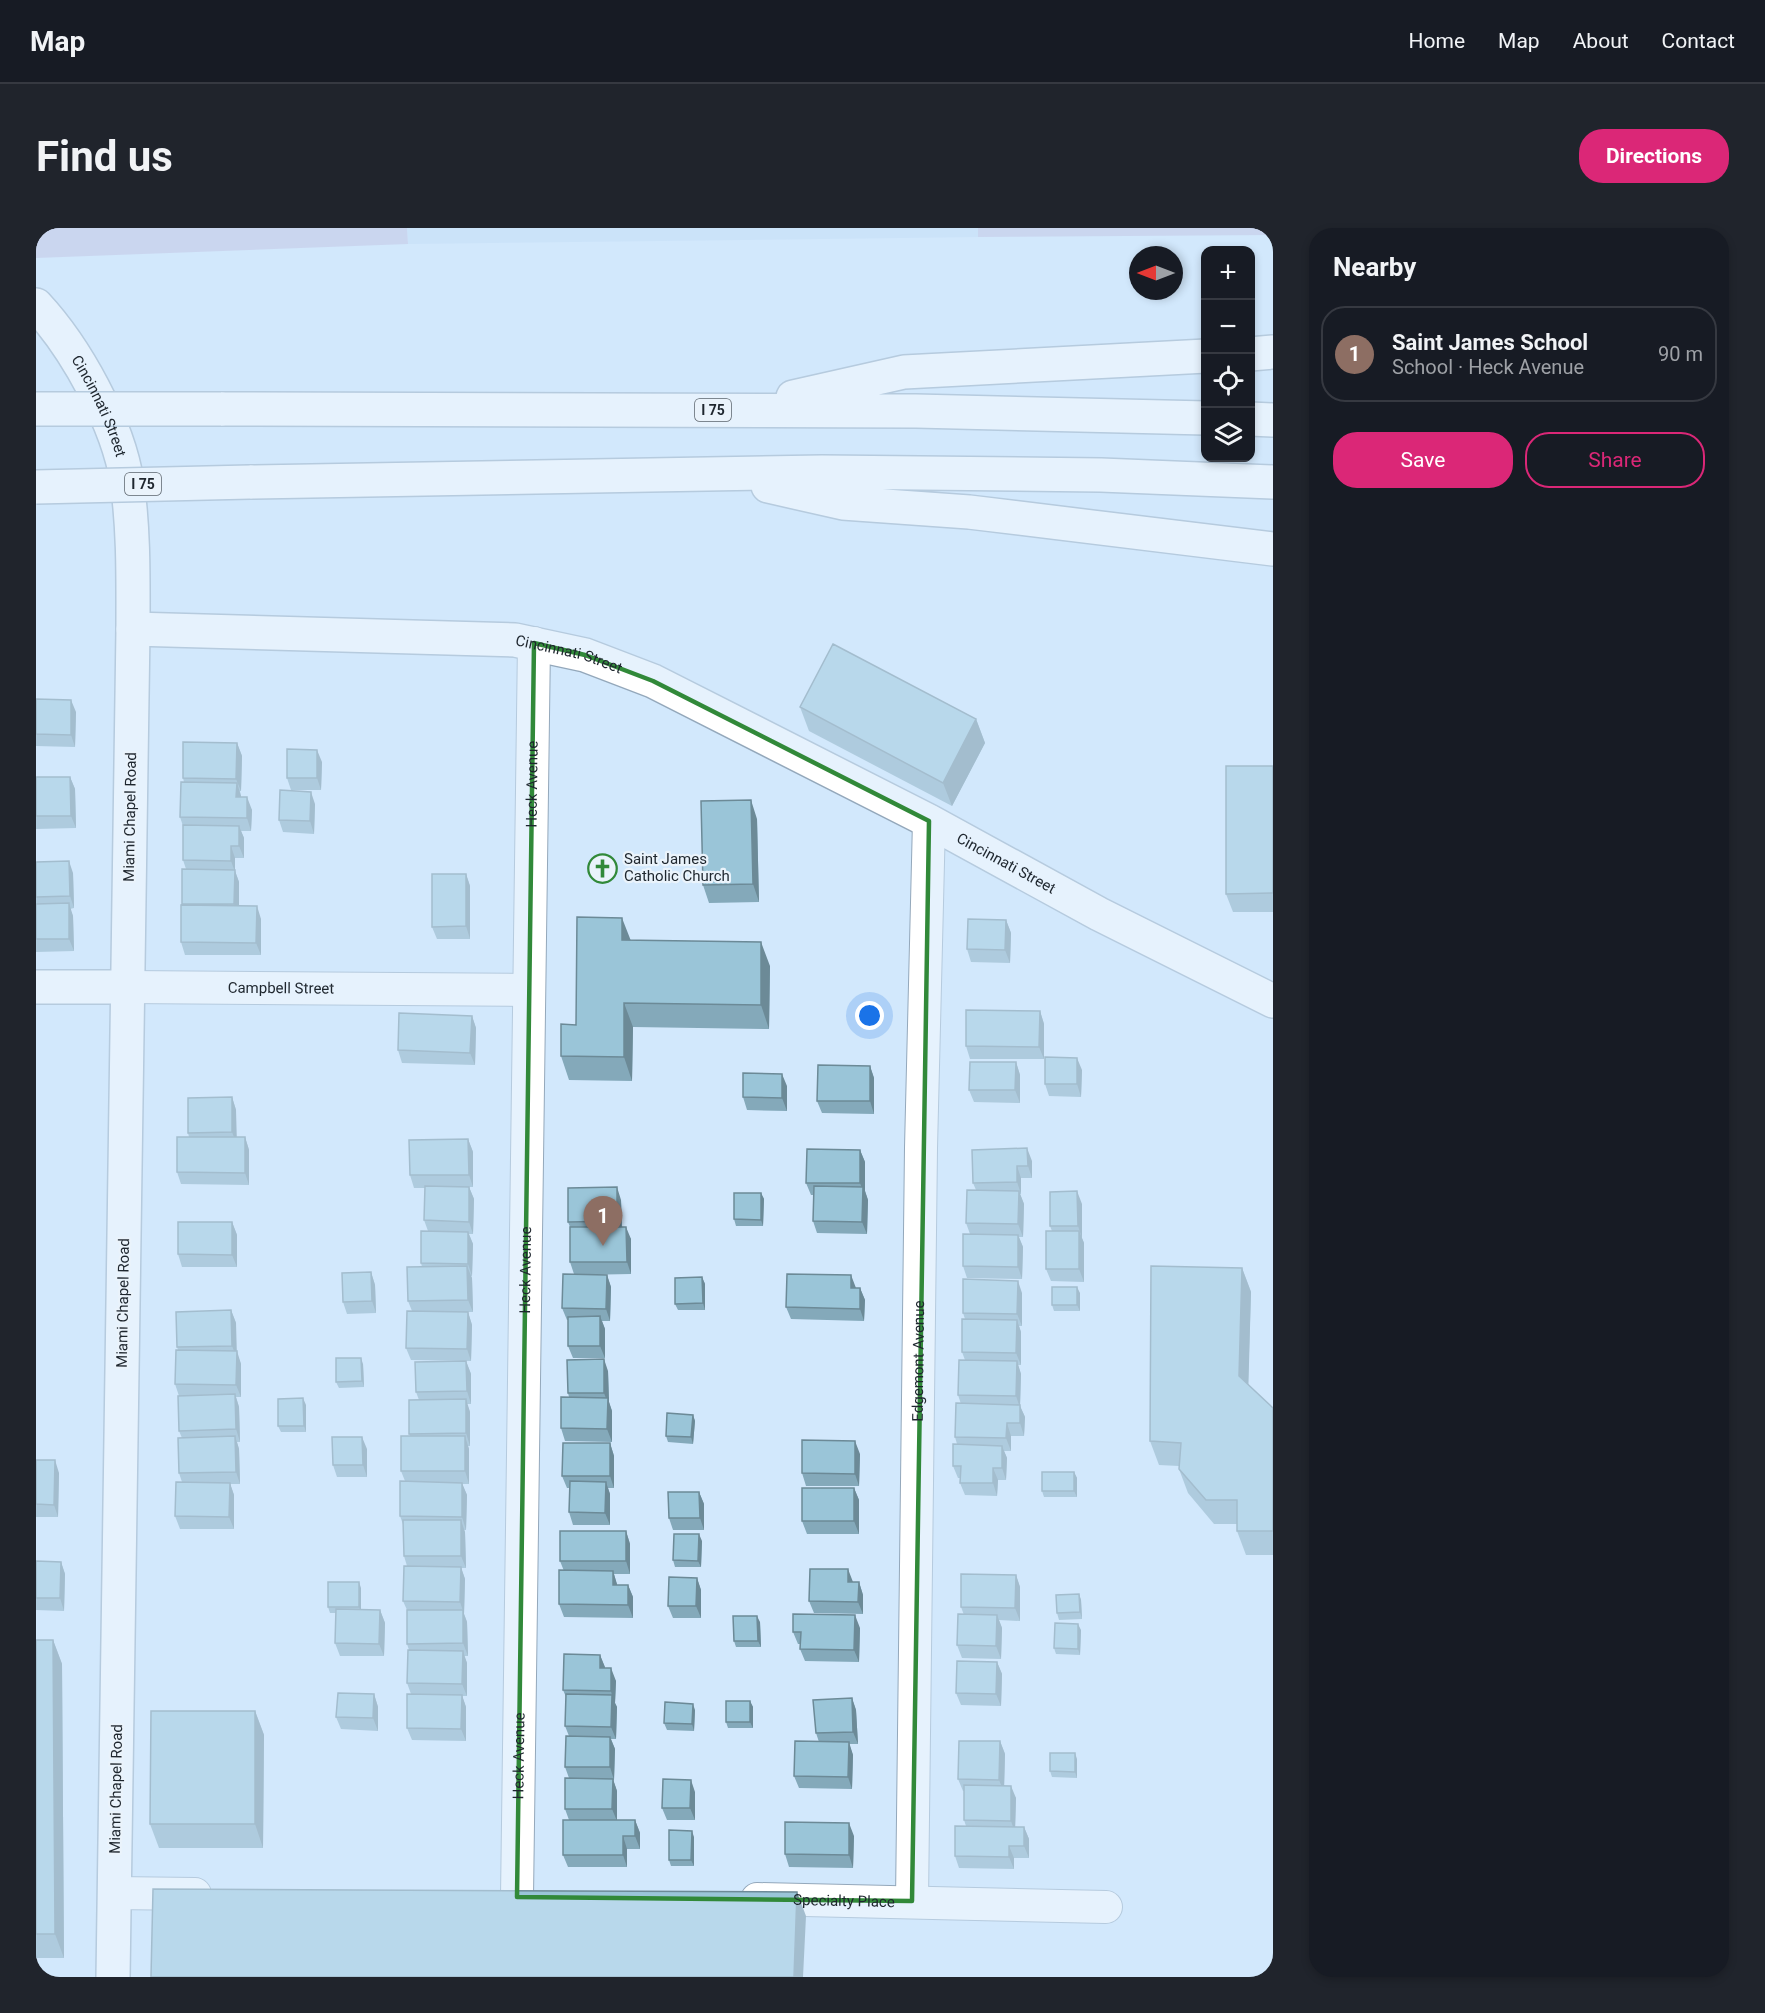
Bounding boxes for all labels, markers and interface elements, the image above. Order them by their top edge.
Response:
text: Map [30,25,85,58]
text: Home [1409,29,1465,53]
text: Map [1498,29,1540,53]
text: About [1573,29,1629,53]
text: Contact [1662,29,1735,53]
button: Directions [1579,129,1729,183]
text: Find us [36,132,173,181]
north arrow [1129,246,1183,300]
map controls [1201,246,1255,462]
button: + [1201,246,1255,300]
text: Nearby [1333,252,1416,282]
button: − [1201,300,1255,354]
text: Saint James School [1392,330,1588,355]
text: 1 [1349,342,1360,366]
text: 90 m [1658,342,1703,366]
street label: Cincinnati Street [68,352,130,459]
button: locate [1201,354,1255,408]
text: School · Heck Avenue [1392,355,1584,379]
road number: I 75 [695,399,731,421]
button: layers [1201,408,1255,462]
button: Save [1333,432,1513,488]
button: Share [1525,432,1705,488]
road number: I 75 [125,473,161,495]
street label: Cincinnati Street [514,631,625,677]
street label: Heck Avenue [522,740,542,828]
street label: Miami Chapel Road [120,752,140,882]
street label: Cincinnati Street [954,829,1059,898]
place label: Saint James Catholic Church [624,850,730,885]
church icon: Saint James Catholic Church [587,852,619,884]
street label: Campbell Street [228,979,334,998]
your location [855,1001,884,1030]
pin: 1 [584,1196,622,1246]
street label: Heck Avenue [516,1226,535,1314]
street label: Miami Chapel Road [113,1238,133,1368]
street label: Edgemont Avenue [909,1300,928,1422]
street label: Heck Avenue [509,1712,529,1800]
street label: Miami Chapel Road [106,1724,126,1854]
street label: Specialty Place [793,1891,895,1911]

